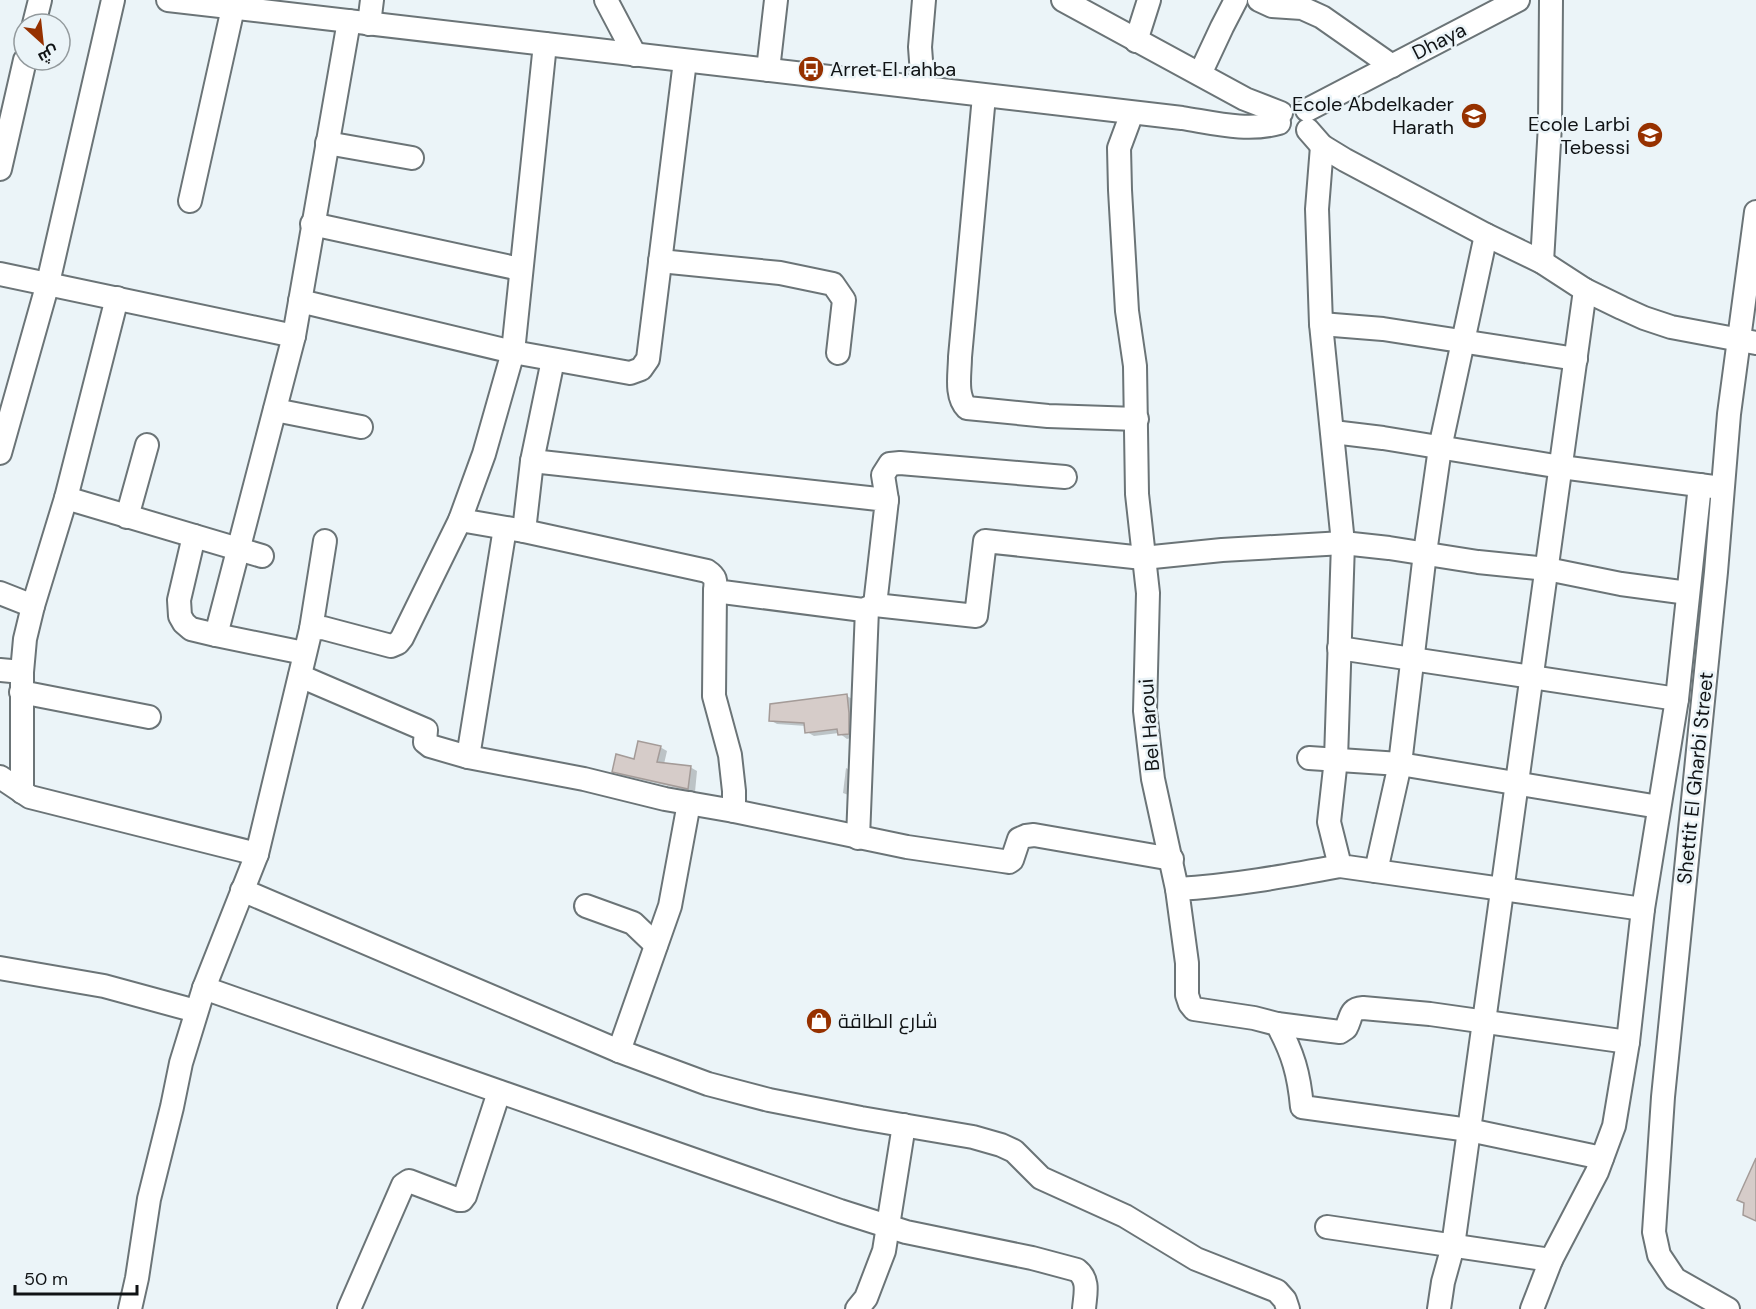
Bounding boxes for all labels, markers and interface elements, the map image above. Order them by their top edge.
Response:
north arrow [12,12,72,72]
street label: Dhaya [1408,16,1470,66]
text: ش [35,41,62,69]
bus stop icon: Arret El rahba [796,54,826,84]
place label: Arret El rahba [830,56,956,82]
place label: Ecole Abdelkader Harath [1292,91,1454,140]
school or university icon: Ecole Abdelkader Harath [1459,101,1489,131]
place label: Ecole Larbi Tebessi [1528,111,1630,160]
school or university icon: Ecole Larbi Tebessi [1635,120,1665,150]
street label: Shettit El Gharbi Street [1671,671,1719,885]
street label: Bel Haroui [1133,678,1165,772]
shop icon: شارع الطاقة [804,1006,834,1036]
place label: شارع الطاقة [838,1008,938,1035]
scale bar [15,1258,136,1296]
text: 50 m [24,1267,68,1291]

